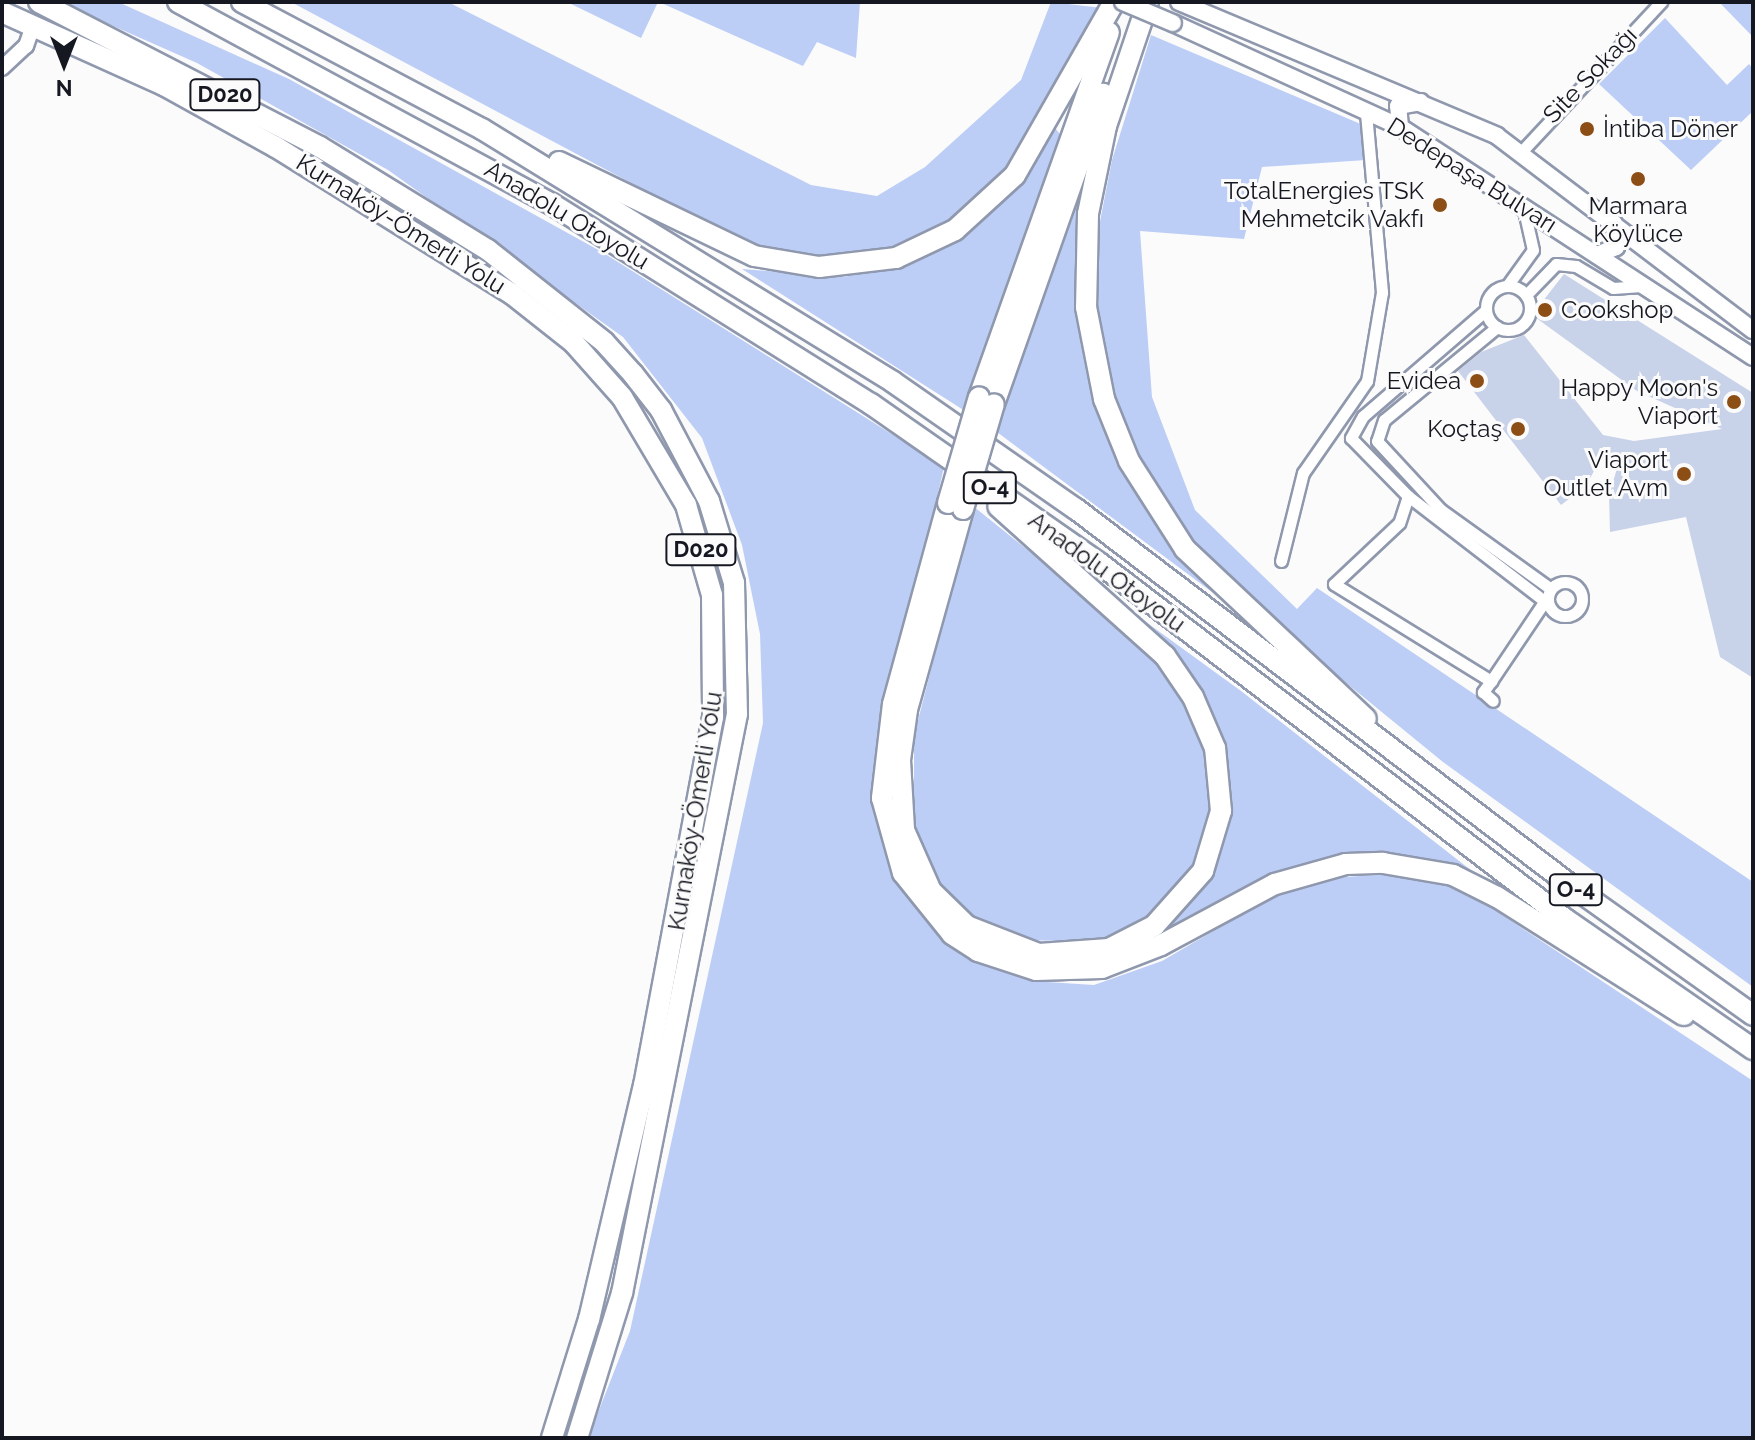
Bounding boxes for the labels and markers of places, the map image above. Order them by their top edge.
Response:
place label: İntiba Döner [1603,115,1738,143]
marker: İntiba Döner [1578,120,1596,138]
marker: Marmara Köylüce [1629,170,1647,188]
place label: TotalEnergies TSK Mehmetcik Vakfı [1223,177,1424,233]
place label: Marmara Köylüce [1588,192,1688,248]
marker: TotalEnergies TSK Mehmetcik Vakfı [1431,196,1449,214]
place label: Cookshop [1561,296,1673,324]
marker: Cookshop [1536,301,1554,319]
place label: Evidea [1387,367,1461,395]
marker: Evidea [1468,372,1486,390]
place label: Happy Moon's Viaport [1560,374,1718,430]
marker: Happy Moon's Viaport [1725,393,1743,411]
place label: Koçtaş [1427,415,1502,443]
marker: Koçtaş [1509,420,1527,438]
place label: Viaport Outlet Avm [1543,446,1668,502]
marker: Viaport Outlet Avm [1675,465,1693,483]

